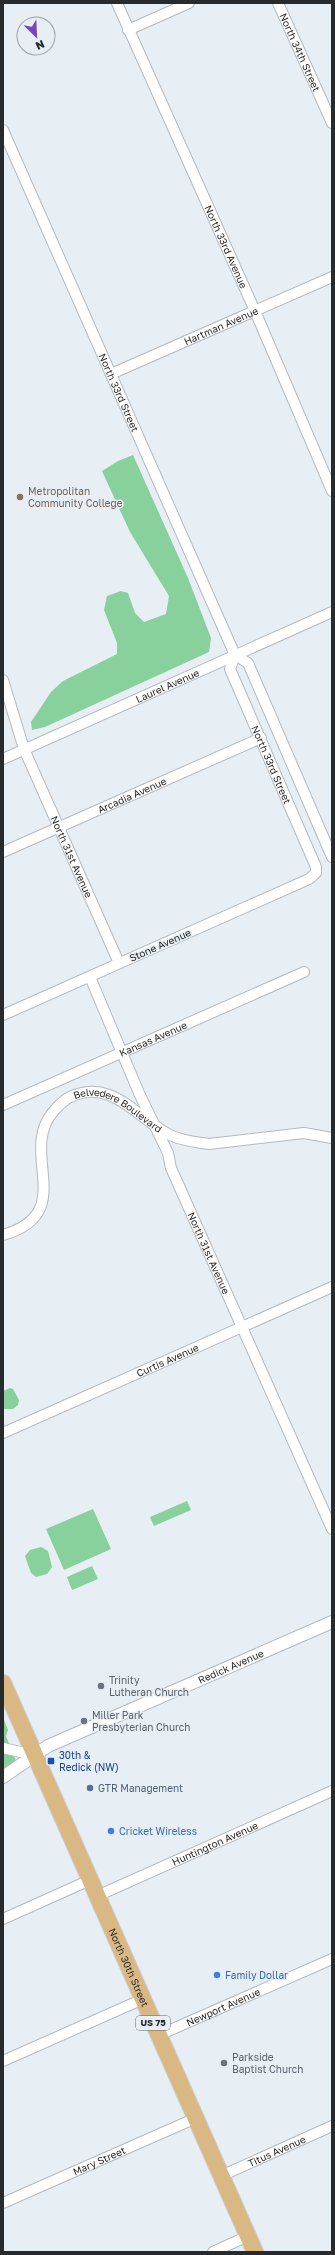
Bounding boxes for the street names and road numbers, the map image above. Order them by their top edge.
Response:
street label: North 34th Street [277,11,323,93]
street label: North 33rd Avenue [202,203,250,290]
street label: Hartman Avenue [182,304,260,347]
street label: North 33rd Street [96,352,142,433]
street label: Laurel Avenue [134,666,201,705]
street label: North 33rd Street [249,724,294,806]
street label: Arcadia Avenue [96,774,168,815]
street label: North 31st Avenue [48,814,95,900]
street label: Stone Avenue [127,926,193,964]
street label: Kansas Avenue [117,1018,189,1059]
street label: Belvedere Boulevard [72,1086,164,1135]
street label: North 31st Avenue [185,1210,232,1296]
street label: Curtis Avenue [135,1341,201,1379]
street label: Redick Avenue [196,1647,265,1686]
street label: Huntington Avenue [170,1819,260,1868]
street label: North 30th Street [106,1926,152,2009]
street label: Newport Avenue [184,1985,262,2028]
road number: US 75 [136,2016,170,2030]
street label: Titus Avenue [246,2133,308,2169]
street label: Mary Street [71,2144,127,2177]

